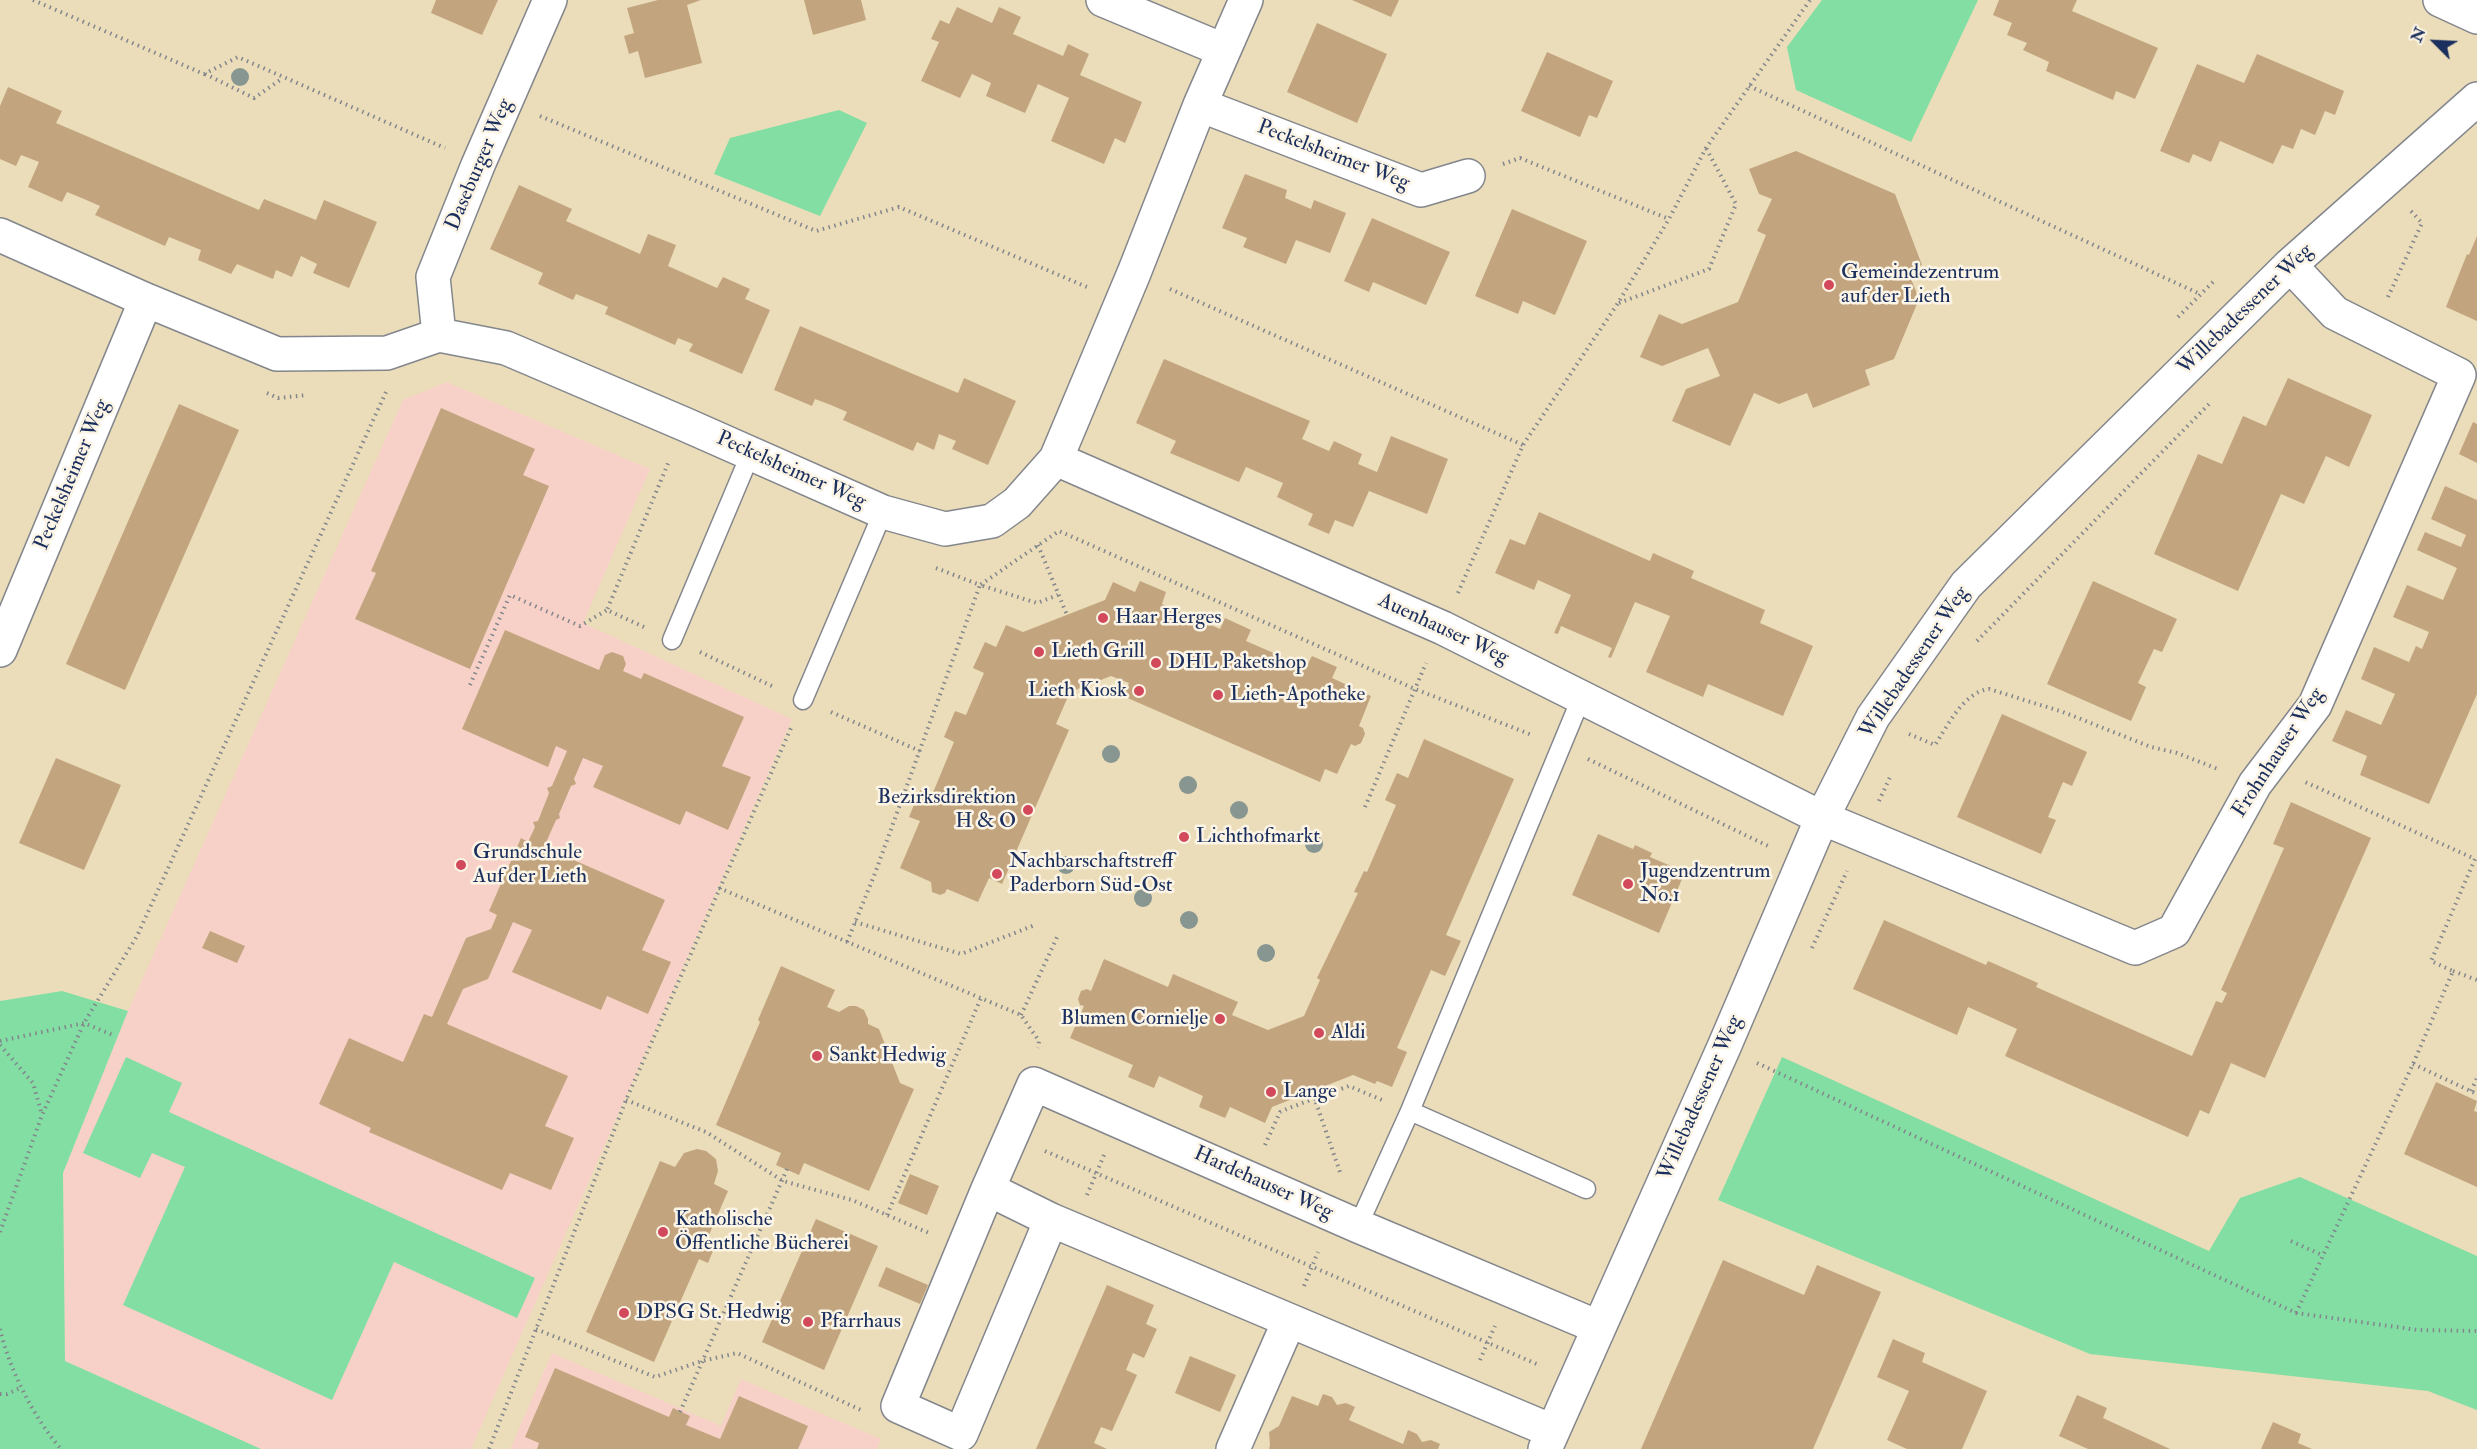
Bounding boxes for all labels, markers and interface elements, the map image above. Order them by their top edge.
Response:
north arrow [2405,12,2465,72]
text: N [2407,24,2431,45]
street label: Daseburger Weg [441,95,519,235]
street label: Peckelsheimer Weg [1253,115,1413,197]
street label: Willebadessener Weg [2173,239,2319,381]
place label: Gemeindezentrum auf der Lieth [1841,260,1999,310]
marker: Gemeindezentrum auf der Lieth [1822,278,1836,292]
street label: Peckelsheimer Weg [30,396,116,554]
street label: Peckelsheimer Weg [712,427,870,515]
street label: Willebadessener Weg [1855,582,1975,744]
street label: Auenhauser Weg [1374,589,1512,671]
place label: Haar Herges [1115,605,1222,631]
marker: Haar Herges [1096,611,1110,625]
place label: Lieth Grill [1051,639,1145,665]
marker: Lieth Grill [1032,645,1046,659]
place label: DHL Paketshop [1168,650,1306,676]
marker: DHL Paketshop [1149,656,1163,670]
place label: Lieth Kiosk [1028,678,1127,704]
place label: Lieth-Apotheke [1230,682,1365,708]
street label: Frohnhauser Weg [2228,683,2330,823]
marker: Lieth Kiosk [1132,684,1146,698]
marker: Lieth-Apotheke [1211,688,1225,702]
place label: Bezirksdirektion H & O [877,785,1016,835]
marker: Bezirksdirektion H & O [1021,803,1035,817]
place label: Lichthofmarkt [1196,824,1320,850]
marker: Lichthofmarkt [1177,830,1191,844]
place label: Grundschule Auf der Lieth [473,840,587,890]
place label: Nachbarschaftstreff Paderborn Süd-Ost [1009,849,1174,899]
marker: Grundschule Auf der Lieth [454,858,468,872]
place label: Jugendzentrum No.1 [1640,859,1771,909]
marker: Nachbarschaftstreff Paderborn Süd-Ost [990,867,1004,881]
marker: Jugendzentrum No.1 [1621,877,1635,891]
place label: Blumen Cornielje [1060,1006,1208,1032]
marker: Blumen Cornielje [1213,1012,1227,1026]
street label: Willebadessener Weg [1653,1012,1749,1184]
place label: Aldi [1331,1020,1366,1046]
marker: Aldi [1312,1026,1326,1040]
place label: Sankt Hedwig [829,1043,946,1069]
marker: Sankt Hedwig [810,1049,824,1063]
place label: Lange [1283,1079,1337,1105]
marker: Lange [1264,1085,1278,1099]
street label: Hardehauser Weg [1189,1142,1337,1226]
place label: Katholische Öffentliche Bücherei [675,1207,849,1257]
marker: Katholische Öffentliche Bücherei [656,1225,670,1239]
place label: DPSG St. Hedwig [636,1300,791,1326]
marker: DPSG St. Hedwig [617,1306,631,1320]
place label: Pfarrhaus [820,1309,901,1335]
marker: Pfarrhaus [801,1315,815,1329]

